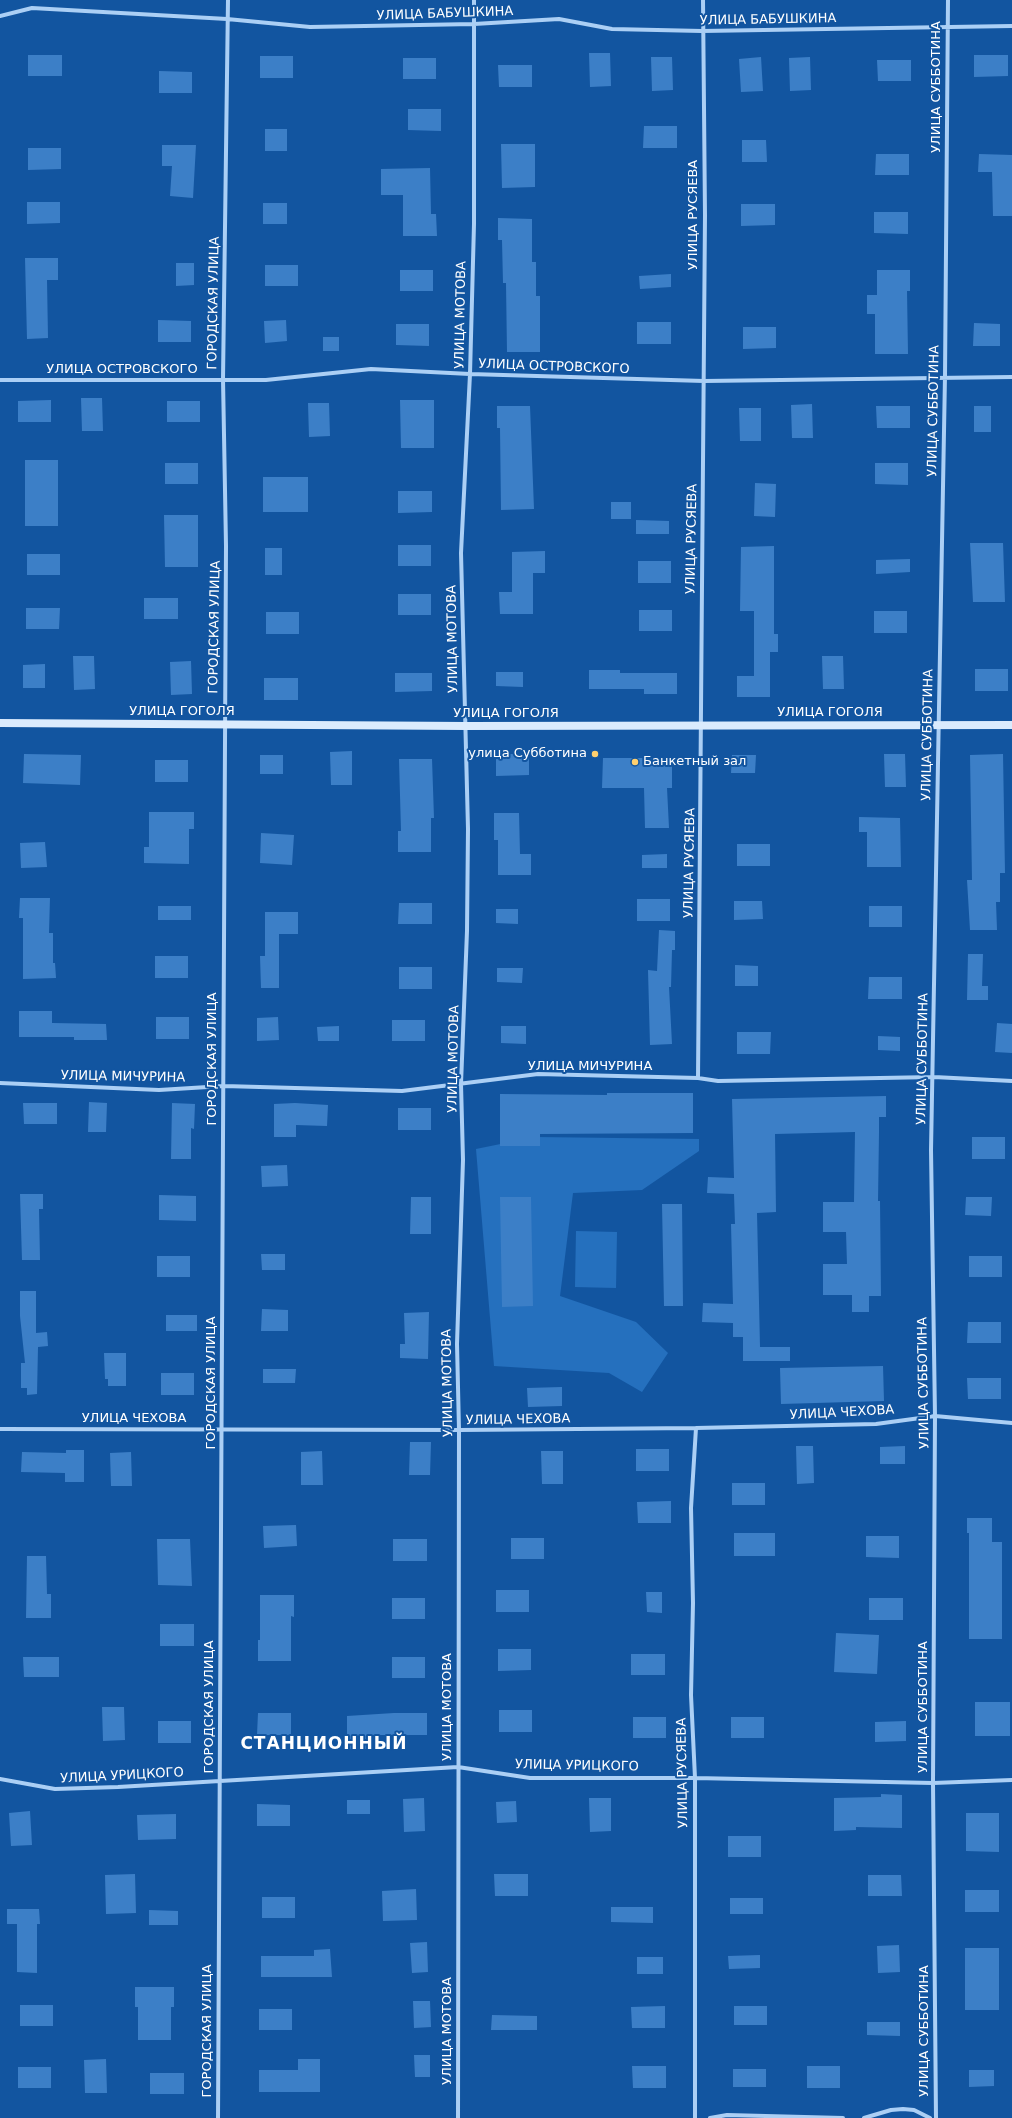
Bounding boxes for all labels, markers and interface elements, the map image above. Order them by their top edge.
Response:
street label: УЛИЦА БАБУШКИНА [376,4,514,24]
street label: УЛИЦА БАБУШКИНА [700,11,836,29]
street label: УЛИЦА СУББОТИНА [929,21,945,153]
street label: УЛИЦА РУСЯЕВА [686,160,702,270]
street label: ГОРОДСКАЯ УЛИЦА [205,236,223,370]
street label: УЛИЦА МОТОВА [452,261,470,369]
street label: УЛИЦА СУББОТИНА [925,345,943,477]
street label: УЛИЦА ОСТРОВСКОГО [478,357,630,377]
street label: УЛИЦА ОСТРОВСКОГО [46,362,198,378]
street label: УЛИЦА РУСЯЕВА [683,484,701,594]
street label: ГОРОДСКАЯ УЛИЦА [206,560,224,694]
street label: УЛИЦА МОТОВА [444,585,462,693]
street label: УЛИЦА СУББОТИНА [919,669,937,801]
street label: УЛИЦА ГОГОЛЯ [129,704,235,720]
street label: УЛИЦА ГОГОЛЯ [777,705,883,721]
street label: УЛИЦА ГОГОЛЯ [453,706,559,722]
place label: улица Субботина [468,746,587,762]
marker: улица Субботина [590,749,600,759]
place label: Банкетный зал [643,754,746,770]
marker: Банкетный зал [630,757,640,767]
street label: УЛИЦА РУСЯЕВА [681,808,699,918]
street label: ГОРОДСКАЯ УЛИЦА [205,992,221,1126]
street label: УЛИЦА СУББОТИНА [914,993,932,1125]
street label: УЛИЦА МОТОВА [445,1005,463,1113]
street label: УЛИЦА МИЧУРИНА [528,1059,652,1075]
street label: УЛИЦА МИЧУРИНА [61,1068,185,1086]
street label: ГОРОДСКАЯ УЛИЦА [204,1316,220,1450]
street label: УЛИЦА СУББОТИНА [915,1317,933,1449]
street label: УЛИЦА МОТОВА [439,1329,457,1437]
street label: УЛИЦА ЧЕХОВА [789,1402,895,1424]
street label: УЛИЦА ЧЕХОВА [82,1411,186,1427]
street label: УЛИЦА ЧЕХОВА [466,1411,570,1429]
street label: ГОРОДСКАЯ УЛИЦА [202,1640,218,1774]
street label: УЛИЦА СУББОТИНА [916,1641,932,1773]
street label: УЛИЦА МОТОВА [440,1653,456,1761]
street label: УЛИЦА РУСЯЕВА [674,1718,692,1828]
district label: СТАНЦИОННЫЙ [240,1735,408,1755]
street label: УЛИЦА УРИЦКОГО [515,1757,639,1775]
street label: УЛИЦА УРИЦКОГО [60,1765,184,1787]
street label: ГОРОДСКАЯ УЛИЦА [200,1964,216,2098]
street label: УЛИЦА СУББОТИНА [917,1965,933,2097]
street label: УЛИЦА МОТОВА [440,1977,456,2085]

